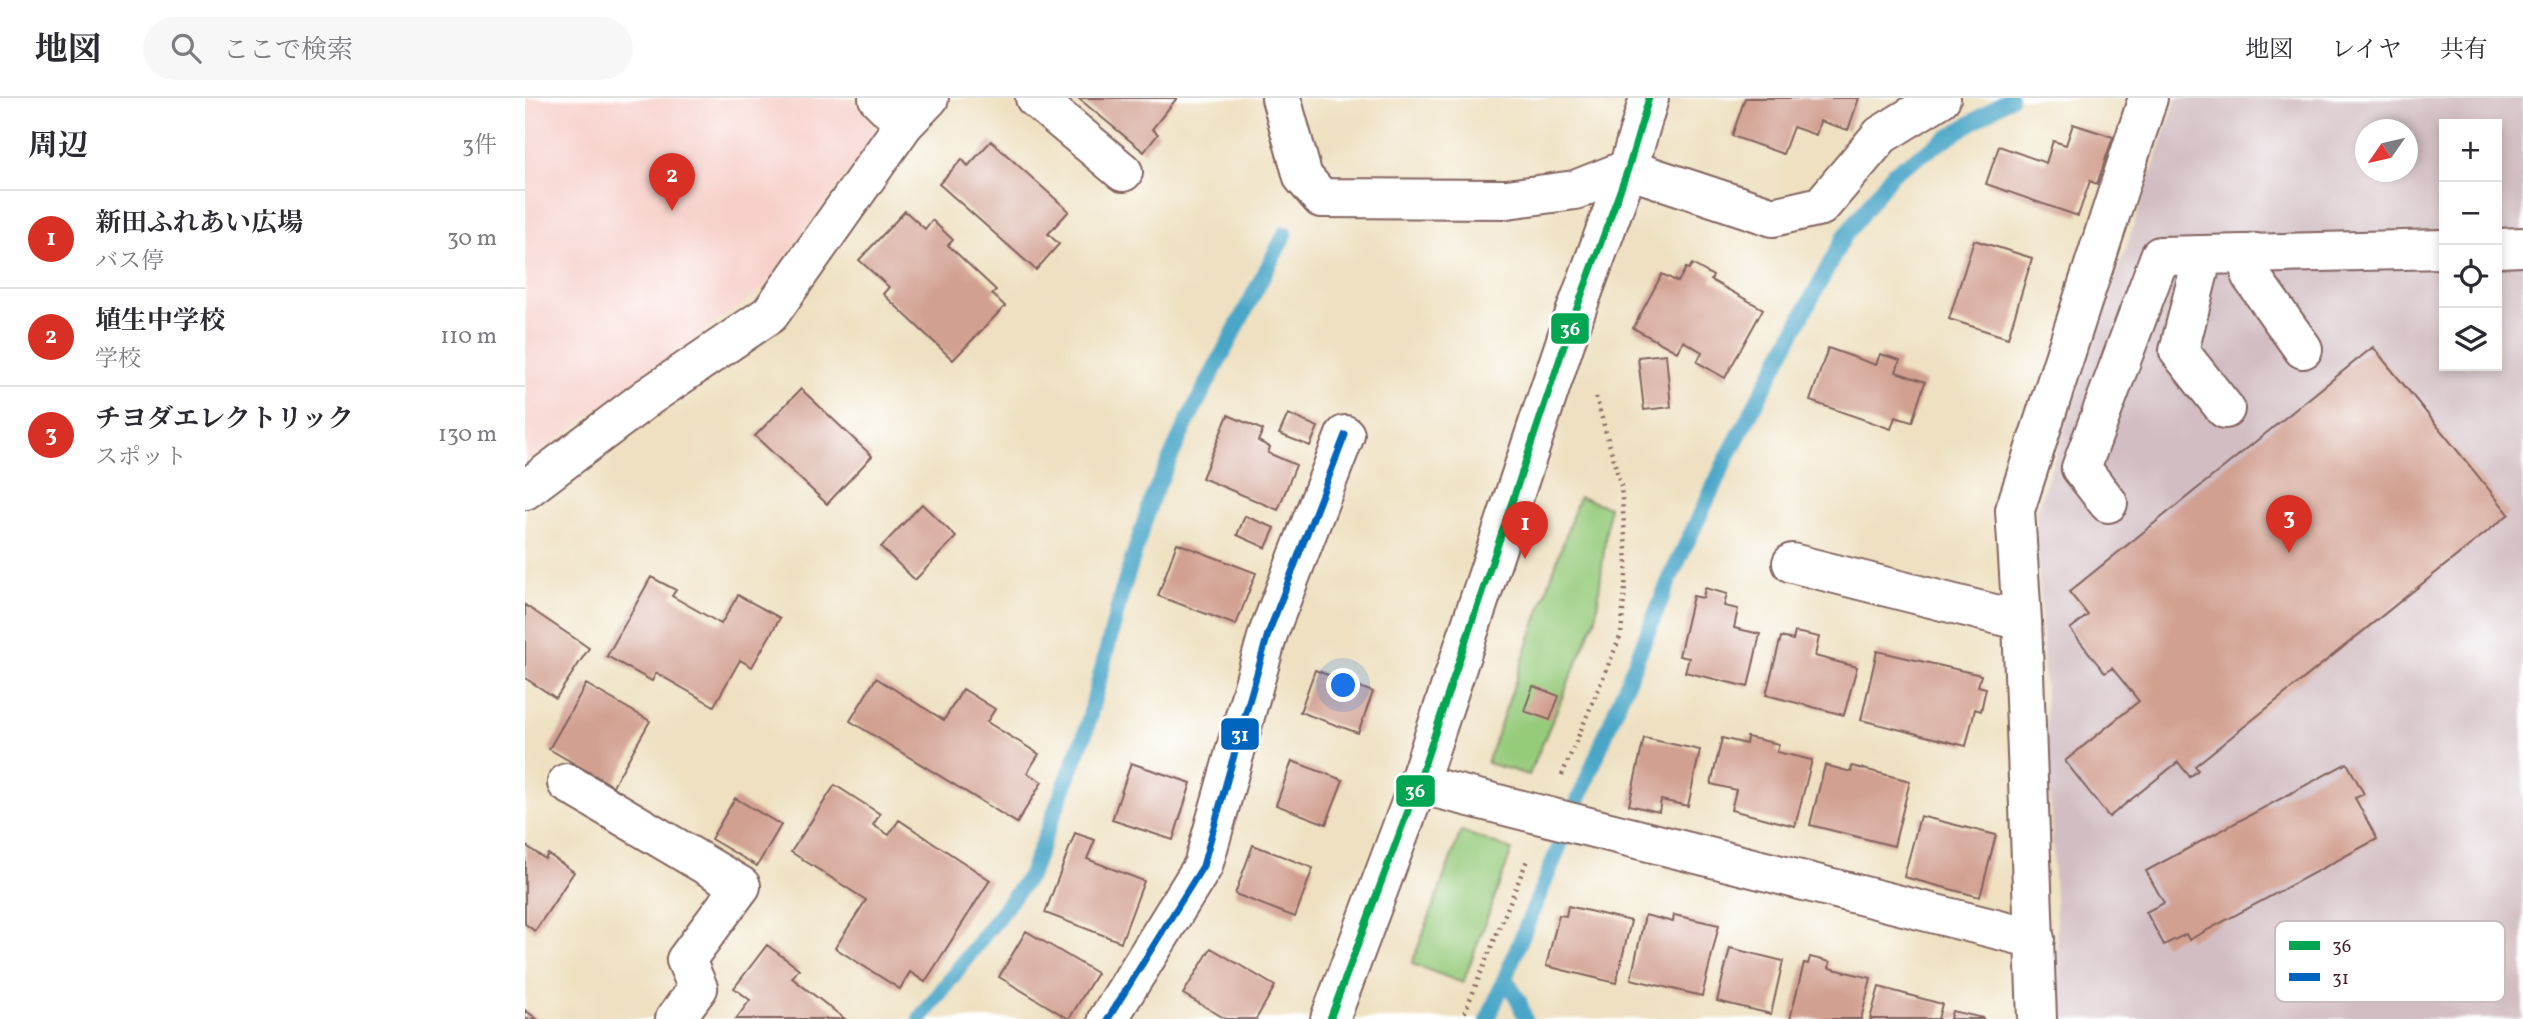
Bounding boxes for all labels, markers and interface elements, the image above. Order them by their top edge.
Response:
search box [143,17,633,80]
text: 地図 [35,29,101,75]
icon: search [167,29,205,67]
text: ここで検索 [223,33,353,69]
text: 地図 [2245,34,2293,68]
text: レイヤ [2331,34,2402,68]
text: 共有 [2440,34,2488,68]
north arrow [2355,119,2418,182]
map controls [2439,119,2502,371]
button: + [2439,119,2502,182]
text: 周辺 [28,126,88,168]
text: 3件 [462,130,497,162]
pin: 2 [649,153,695,211]
button: − [2439,182,2502,245]
text: 新田ふれあい広場 [95,206,303,242]
text: 1 [46,223,56,255]
text: 30 m [447,223,497,255]
button: locate [2439,245,2502,308]
text: バス停 [95,246,164,278]
text: 埴生中学校 [95,304,225,340]
button: layers [2439,308,2502,371]
line badge: 36 [1550,312,1590,345]
text: 36 [1560,317,1580,343]
text: 2 [45,321,57,353]
text: 110 m [440,321,497,353]
text: 学校 [95,344,141,376]
text: チヨダエレクトリック [95,402,353,438]
text: 3 [45,419,57,451]
text: 130 m [438,419,497,451]
text: スポット [95,442,187,474]
pin: 3 [2266,495,2312,553]
pin: 1 [1502,501,1548,559]
your location [1326,668,1360,702]
line badge: 31 [1220,717,1260,751]
text: 31 [1231,723,1249,749]
line badge: 36 [1395,774,1436,808]
text: 36 [1405,779,1425,805]
legend [2275,921,2505,1002]
text: 36 [2332,934,2351,960]
text: 31 [2332,966,2349,992]

